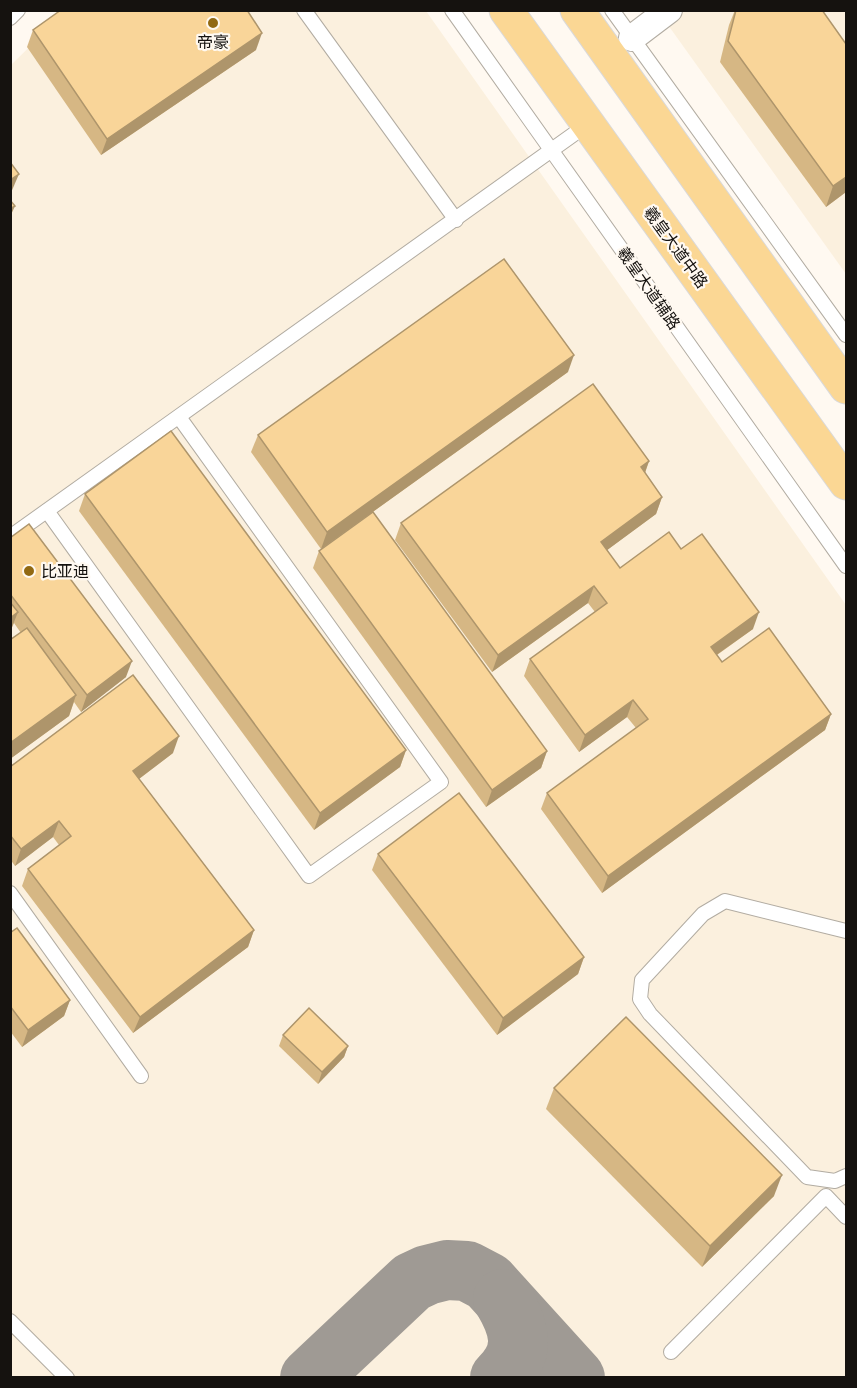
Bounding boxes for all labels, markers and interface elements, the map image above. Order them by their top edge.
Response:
marker: 帝豪 [206,16,220,30]
place label: 帝豪 [197,31,229,53]
street label: 羲皇大道中路 [639,202,713,292]
street label: 羲皇大道辅路 [612,242,686,334]
place label: 比亚迪 [41,560,89,582]
marker: 比亚迪 [22,564,36,578]

